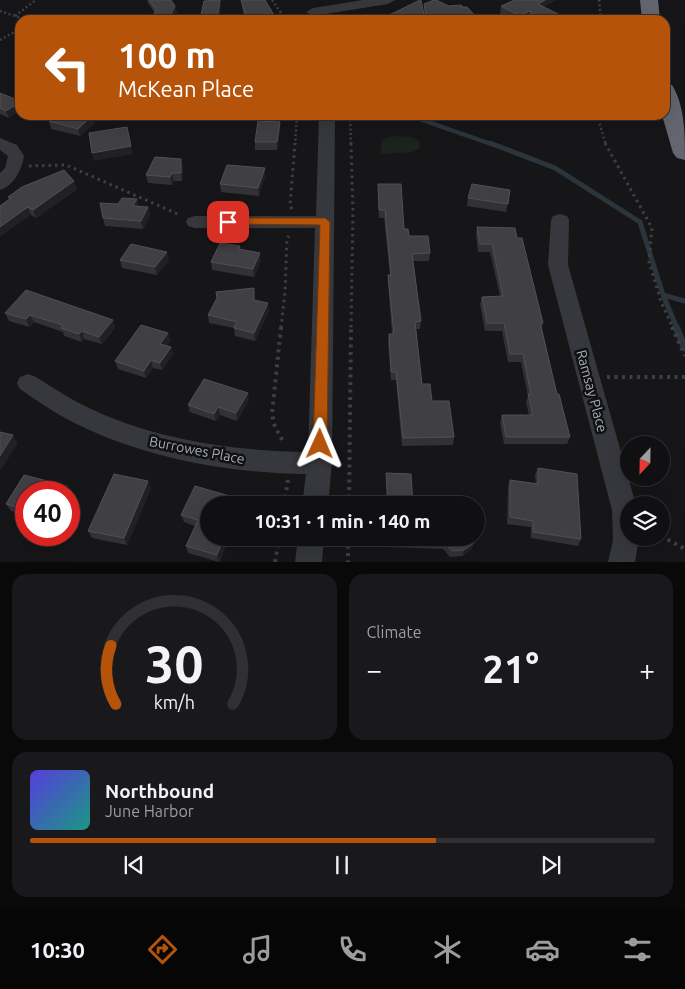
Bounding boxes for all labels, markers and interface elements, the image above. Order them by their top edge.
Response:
icon: left [35,35,100,100]
text: 100 m [118,35,216,75]
text: McKean Place [118,76,254,101]
pin [207,201,249,243]
icon: arrive [214,208,242,236]
street label: Ramsay Place [573,348,611,434]
position arrow [293,417,345,469]
street label: Burrowes Place [148,433,246,467]
north arrow [620,436,670,486]
map controls [620,436,670,546]
speed limit sign: 40 [15,481,80,546]
button: layers [620,496,670,546]
text: 10:31 · 1 min · 140 m [255,510,430,532]
text: Climate [367,623,422,641]
text: 30 [145,635,204,693]
text: 21° [483,648,539,690]
text: − [367,654,382,685]
text: + [639,654,655,685]
text: km/h [154,692,195,712]
text: Northbound [105,780,214,802]
text: June Harbor [105,802,194,820]
icon: previous [120,851,148,879]
icon: pause [328,851,356,879]
icon: next [537,851,565,879]
icon: directions [145,932,180,967]
icon: music [240,932,275,967]
icon: phone [335,932,370,967]
icon: climate [430,932,465,967]
icon: car [525,932,560,967]
icon: filters [620,932,655,967]
text: 10:30 [30,937,85,962]

